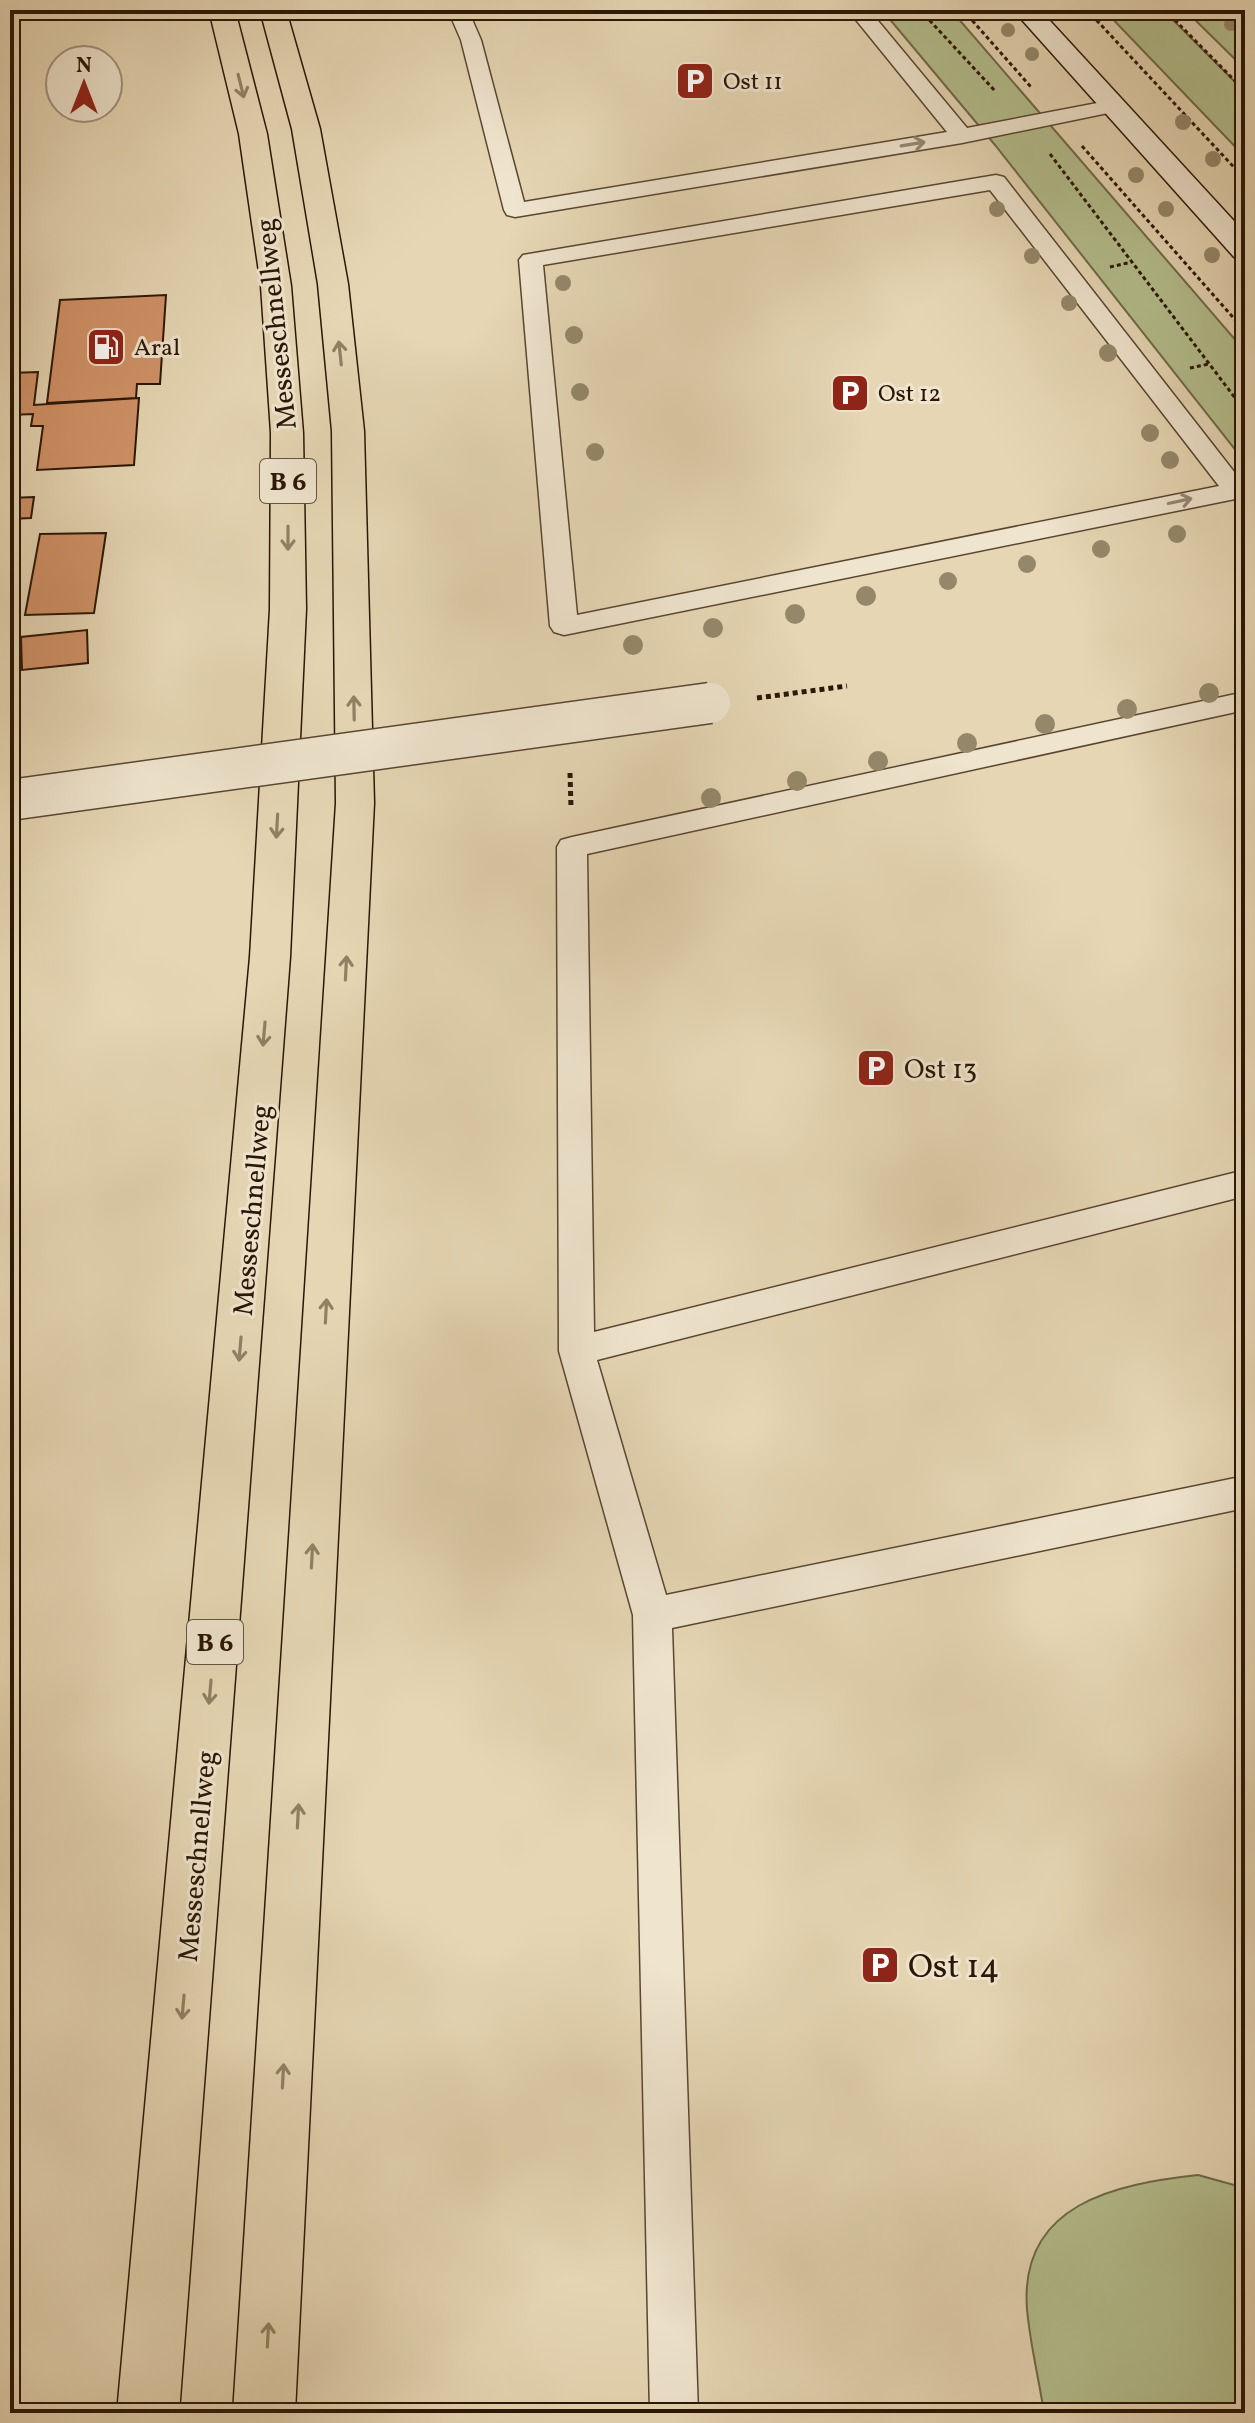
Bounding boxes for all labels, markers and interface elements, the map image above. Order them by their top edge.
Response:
north arrow [44,44,124,124]
text: N [76,51,92,82]
parking icon: Ost 11 [674,60,716,102]
place label: Ost 11 [723,66,783,100]
one-way arrow [235,72,250,98]
one-way arrow [899,136,925,151]
street label: Messeschnellweg [247,216,308,431]
fuel station icon: Aral [85,326,127,368]
place label: Aral [134,332,180,366]
one-way arrow [333,340,348,367]
parking icon: Ost 12 [829,372,871,414]
place label: Ost 12 [878,378,941,412]
road number: B 6 [260,459,316,503]
one-way arrow [1167,493,1193,508]
one-way arrow [280,524,296,551]
one-way arrow [347,695,362,722]
one-way arrow [270,812,285,839]
one-way arrow [339,955,354,982]
one-way arrow [256,1020,271,1047]
parking icon: Ost 13 [855,1047,897,1089]
place label: Ost 13 [904,1051,977,1090]
street label: Messeschnellweg [225,1103,282,1318]
one-way arrow [319,1298,334,1325]
one-way arrow [232,1335,247,1362]
one-way arrow [305,1543,320,1570]
road number: B 6 [187,1620,243,1664]
one-way arrow [203,1678,218,1705]
street label: Messeschnellweg [170,1749,227,1964]
one-way arrow [290,1803,305,1830]
parking icon: Ost 14 [859,1944,901,1986]
place label: Ost 14 [908,1945,1000,1992]
one-way arrow [175,1993,190,2020]
one-way arrow [276,2063,291,2090]
one-way arrow [261,2322,276,2349]

